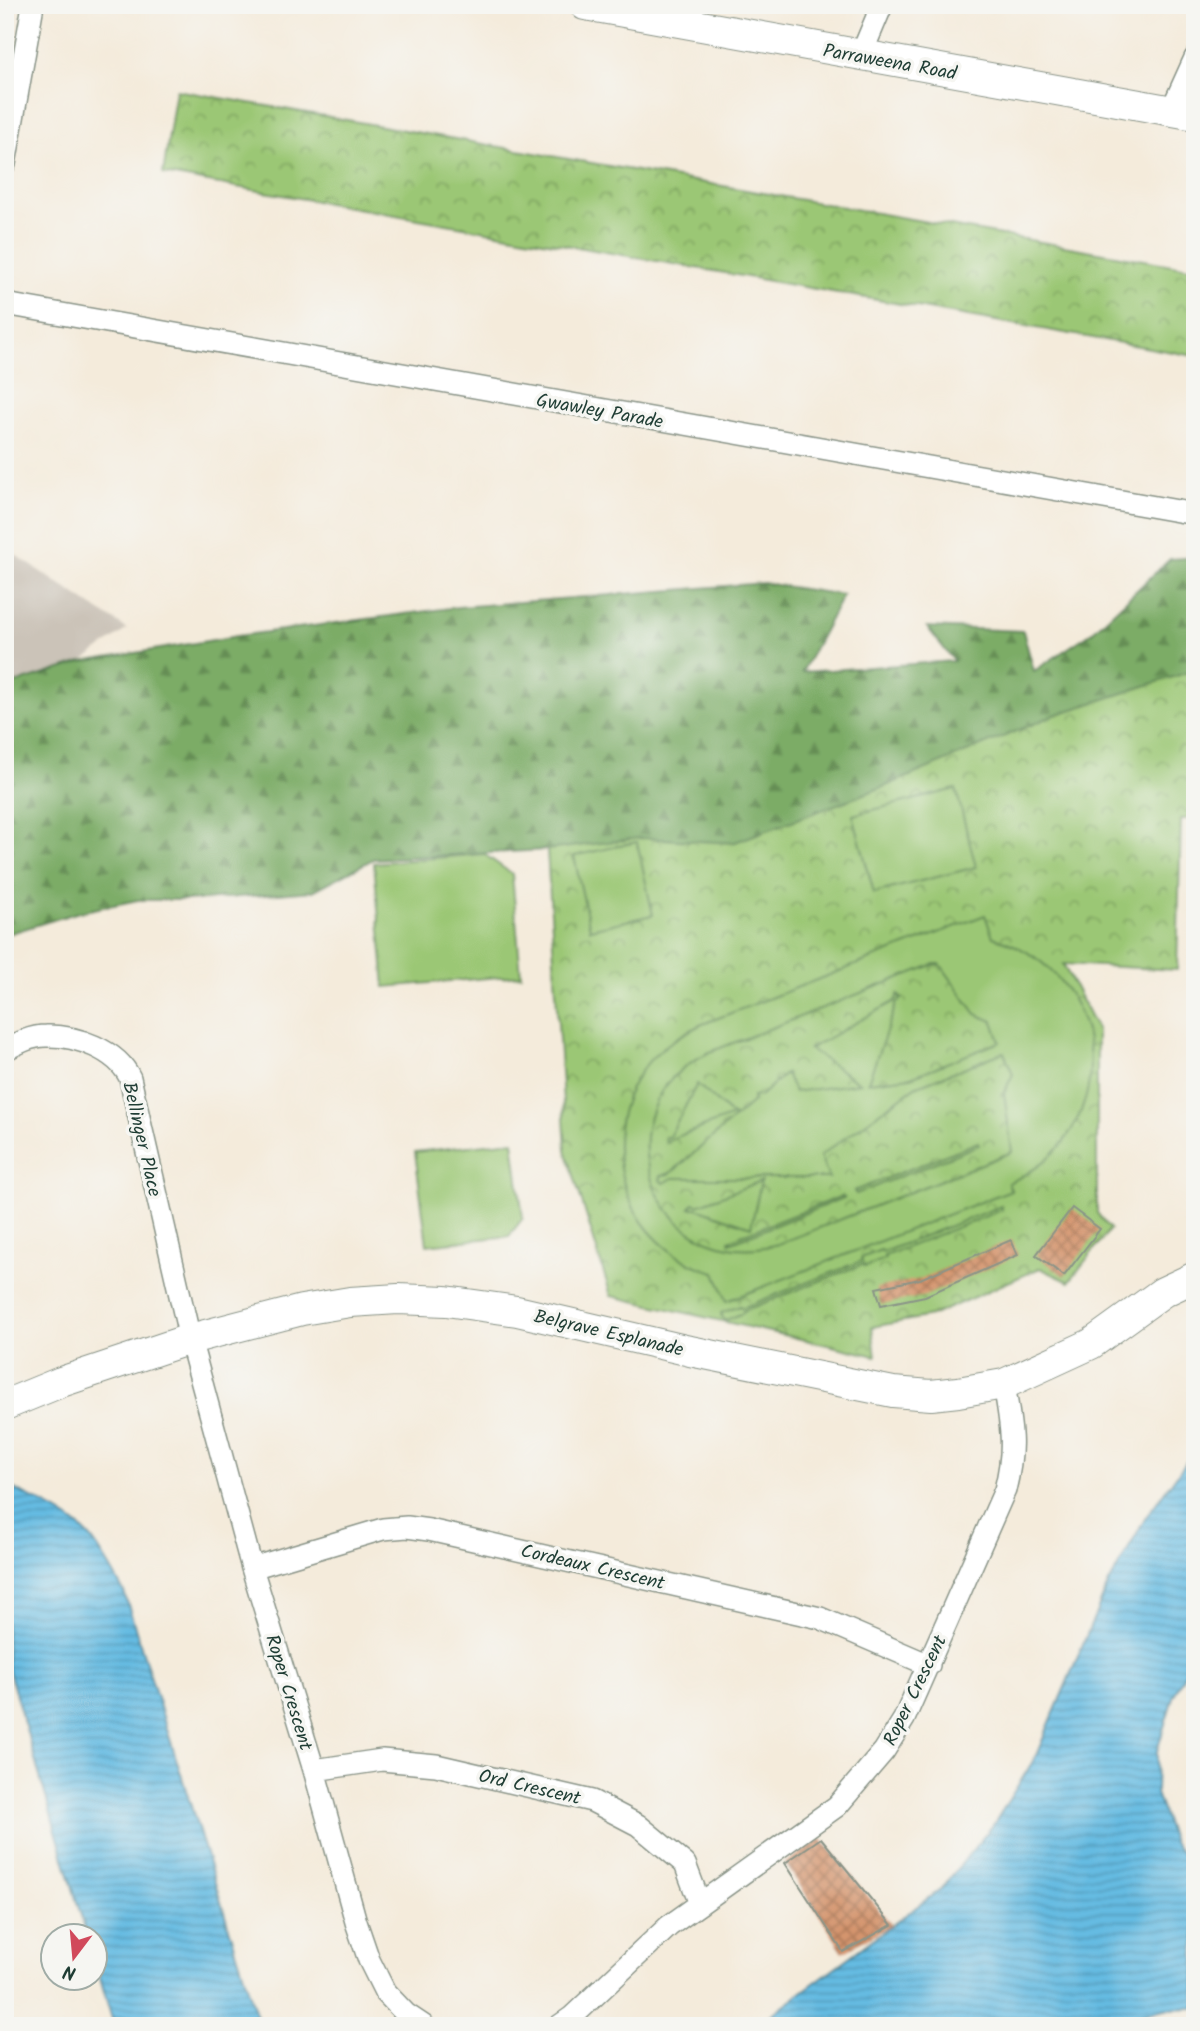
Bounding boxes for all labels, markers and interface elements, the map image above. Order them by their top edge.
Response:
street label: Parraweena Road [820,36,959,90]
street label: Gwawley Parade [534,386,666,438]
street label: Bellinger Place [113,1079,169,1200]
street label: Belgrave Esplanade [531,1302,687,1366]
street label: Cordeaux Crescent [518,1537,668,1599]
street label: Roper Crescent [876,1630,956,1751]
street label: Roper Crescent [256,1631,320,1755]
street label: Ord Crescent [476,1762,584,1814]
north arrow [38,1923,108,1993]
text: N [60,1955,80,1987]

